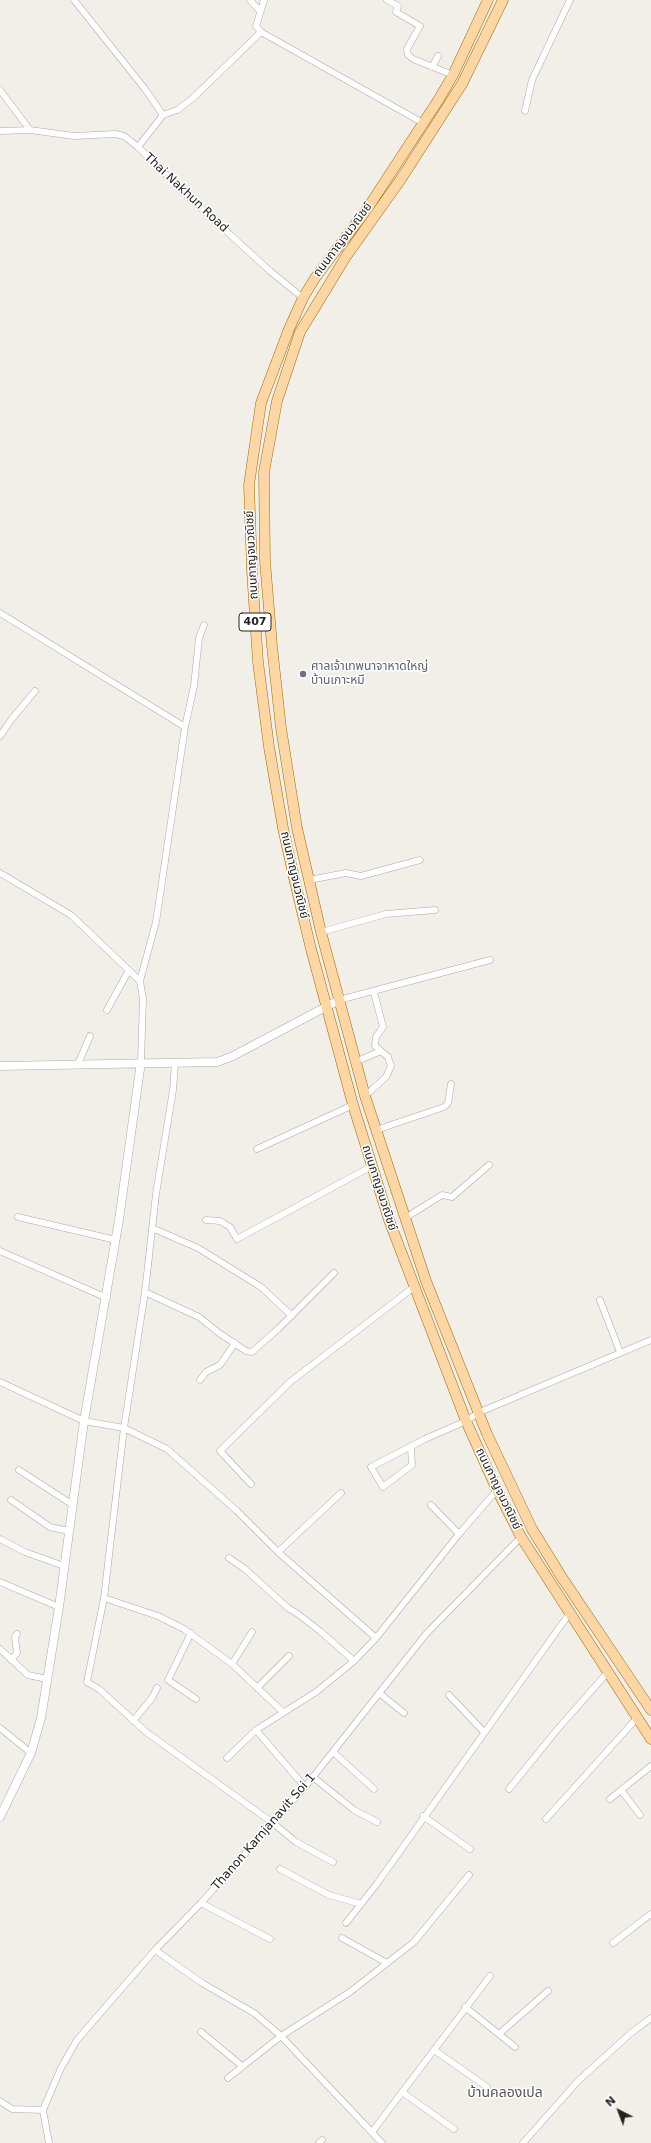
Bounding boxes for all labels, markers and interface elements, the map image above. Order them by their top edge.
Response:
street label: Thai Nakhun Road [141,150,231,236]
street label: ถนนกาญจนวณิชย์ [310,200,376,280]
street label: ถนนกาญจนวณิชย์ [242,510,262,600]
road number: 407 [239,613,271,631]
place label: ศาลเจ้าเทพนาจาหาดใหญ่ บ้านเกาะหมี [311,660,428,688]
marker: ศาลเจ้าเทพนาจาหาดใหญ่ บ้านเกาะหมี [298,669,308,679]
street label: ถนนกาญจนวณิชย์ [277,830,311,920]
street label: ถนนกาญจนวณิชย์ [358,1143,400,1233]
street label: ถนนกาญจนวณิชย์ [472,1446,524,1532]
street label: Thanon Karnjanavit Soi 1 [209,1771,319,1893]
district label: บ้านคลองเปล [467,2085,543,2101]
north arrow [599,2091,639,2131]
text: N [603,2094,618,2110]

